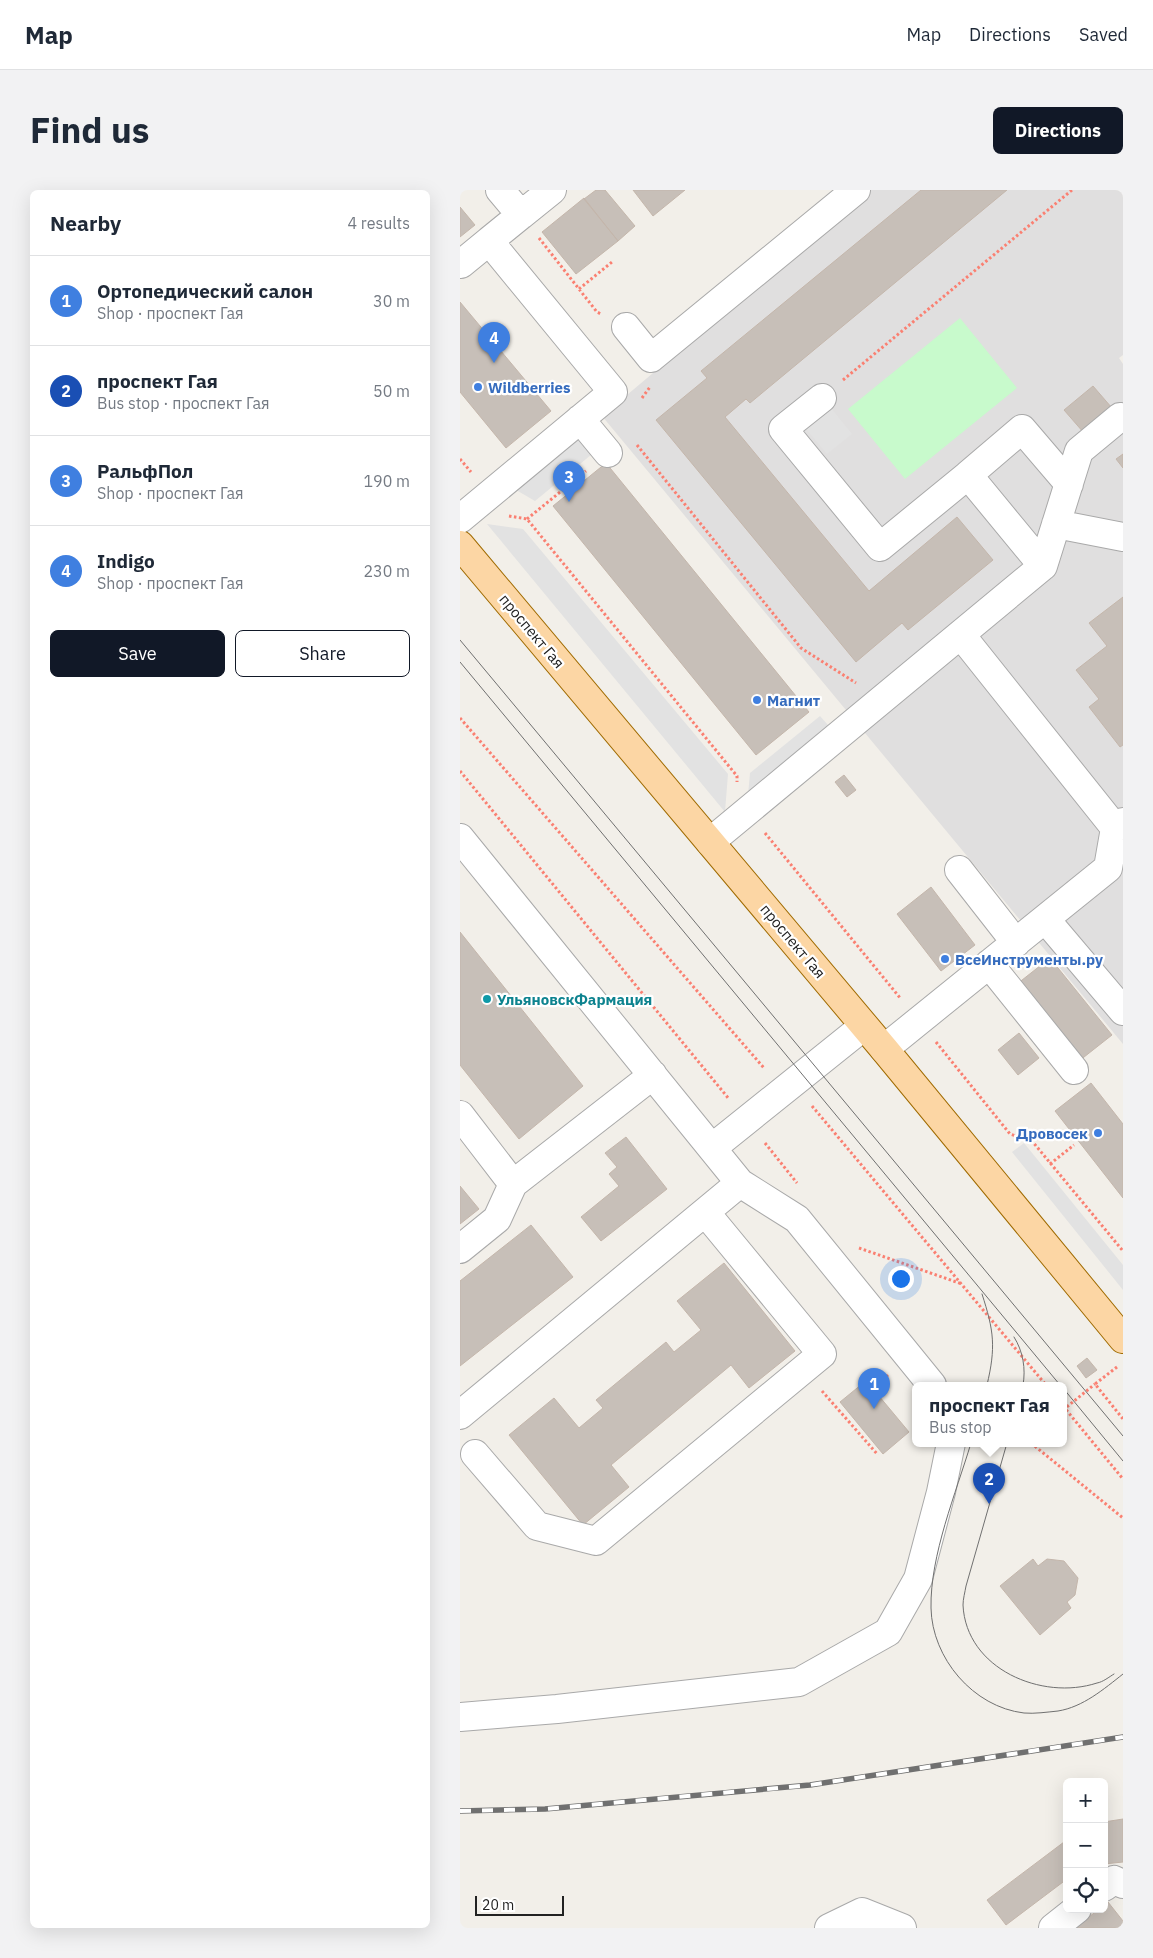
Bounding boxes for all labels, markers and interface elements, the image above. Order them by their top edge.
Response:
text: Map [25,19,73,51]
text: Map [906,23,941,46]
text: Directions [969,23,1051,46]
text: Saved [1079,23,1128,46]
text: Find us [30,107,149,153]
button: Directions [993,107,1123,154]
text: Nearby [50,209,121,237]
text: 4 results [347,213,410,233]
text: Ортопедический салон [97,279,313,303]
text: 1 [61,291,71,311]
text: 30 m [373,291,410,311]
text: Shop · проспект Гая [97,303,244,323]
pin: 4 [478,322,510,363]
text: проспект Гая [97,369,218,393]
place label: Wildberries [488,378,571,397]
text: 2 [61,381,71,401]
text: 50 m [373,381,410,401]
marker: Wildberries [472,381,484,393]
text: Bus stop · проспект Гая [97,393,270,413]
text: РальфПол [97,459,193,483]
pin: 3 [553,461,585,502]
text: 3 [61,471,71,491]
text: 190 m [363,471,410,491]
text: Shop · проспект Гая [97,483,244,503]
text: Indigo [97,549,155,573]
text: 4 [61,561,71,581]
text: 230 m [363,561,410,581]
text: Shop · проспект Гая [97,573,244,593]
street label: проспект Гая [495,590,569,672]
button: Save [50,630,225,677]
button: Share [235,630,410,677]
place label: Магнит [767,691,821,710]
marker: Магнит [751,694,763,706]
street label: проспект Гая [756,900,830,982]
place label: ВсеИнструменты.ру [955,950,1103,969]
marker: ВсеИнструменты.ру [939,953,951,965]
place label: УльяновскФармация [497,990,652,1009]
marker: УльяновскФармация [481,993,493,1005]
place label: Дровосек [1016,1124,1088,1143]
marker: Дровосек [1092,1127,1104,1139]
your location [888,1266,914,1292]
pin: 1 [858,1368,890,1409]
popup [912,1382,1067,1447]
text: проспект Гая [929,1393,1050,1417]
text: Bus stop [929,1417,992,1437]
pin: 2 [973,1463,1005,1504]
map controls [1063,1778,1108,1913]
button: + [1063,1778,1108,1823]
button: − [1063,1823,1108,1868]
button: locate [1063,1868,1108,1913]
scale bar [475,1893,564,1916]
text: 20 m [482,1896,514,1914]

